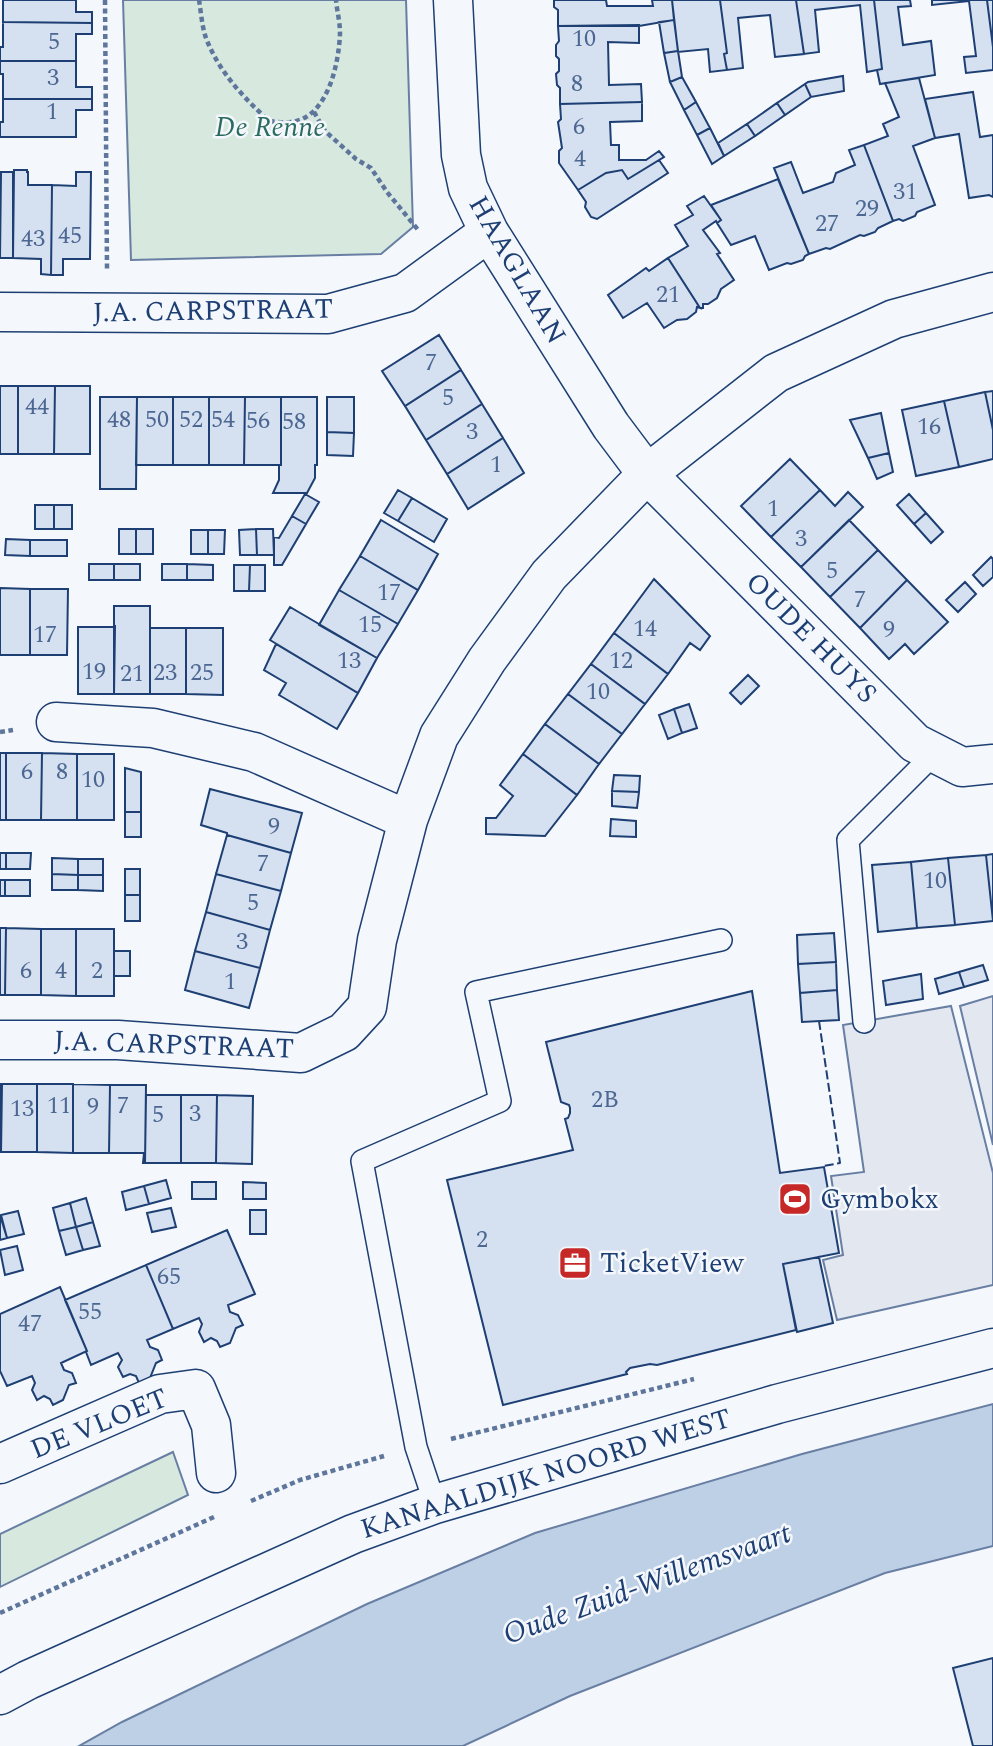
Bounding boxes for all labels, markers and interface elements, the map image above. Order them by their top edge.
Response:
house number: 10 [572,21,596,57]
house number: 5 [48,24,60,60]
house number: 3 [47,60,59,96]
house number: 8 [571,66,583,102]
house number: 1 [46,94,58,130]
park label: De Renne [215,106,325,149]
house number: 6 [573,109,585,145]
house number: 4 [574,141,586,177]
house number: 31 [893,174,917,210]
street label: HAAGLAAN [457,187,577,353]
house number: 29 [855,191,879,227]
house number: 27 [815,206,839,242]
house number: 45 [58,218,82,254]
house number: 43 [21,221,45,257]
house number: 21 [656,277,680,313]
street label: J.A. CARPSTRAAT [92,287,334,335]
house number: 7 [425,345,437,381]
house number: 5 [442,380,454,416]
house number: 44 [25,389,49,425]
house number: 48 [107,402,131,438]
house number: 50 [145,402,169,438]
house number: 52 [179,402,203,438]
house number: 54 [211,402,235,438]
house number: 56 [246,403,270,439]
house number: 58 [282,404,306,440]
house number: 16 [917,409,941,445]
house number: 3 [466,414,478,450]
house number: 1 [490,447,502,483]
house number: 1 [767,491,779,527]
house number: 3 [795,521,807,557]
house number: 5 [826,553,838,589]
street label: OUDE HUYS [735,562,887,714]
house number: 17 [377,575,401,611]
house number: 7 [854,582,866,618]
house number: 15 [358,607,382,643]
house number: 14 [633,611,657,647]
house number: 9 [883,612,895,648]
house number: 17 [33,617,57,653]
house number: 13 [337,643,361,679]
house number: 12 [609,643,633,679]
house number: 19 [82,654,106,690]
house number: 23 [153,655,177,691]
house number: 25 [190,655,214,691]
house number: 21 [120,656,144,692]
house number: 10 [586,674,610,710]
house number: 6 [21,754,33,790]
house number: 8 [56,754,68,790]
house number: 10 [81,762,105,798]
house number: 9 [268,809,280,845]
house number: 7 [257,846,269,882]
house number: 10 [923,863,947,899]
house number: 5 [247,885,259,921]
house number: 3 [236,924,248,960]
house number: 6 [20,953,32,989]
house number: 4 [55,953,67,989]
house number: 2 [91,953,103,989]
house number: 1 [224,964,236,1000]
street label: J.A. CARPSTRAAT [53,1019,295,1071]
house number: 2B [591,1082,619,1118]
house number: 11 [47,1088,71,1124]
house number: 7 [117,1088,129,1124]
house number: 9 [87,1089,99,1125]
house number: 13 [10,1091,34,1127]
house number: 3 [189,1096,201,1132]
house number: 5 [152,1097,164,1133]
place label: Gymbokx [820,1178,939,1221]
sports icon: Gymbokx [776,1180,814,1218]
house number: 2 [476,1222,488,1258]
place label: TicketView [600,1242,745,1285]
office icon: TicketView [556,1244,594,1282]
house number: 65 [157,1259,181,1295]
house number: 55 [78,1294,102,1330]
house number: 47 [18,1306,42,1342]
street label: DE VLOET [24,1377,174,1471]
street label: KANAALDIJK NOORD WEST [355,1397,737,1551]
water label: Oude Zuid-Willemsvaart [497,1510,798,1658]

